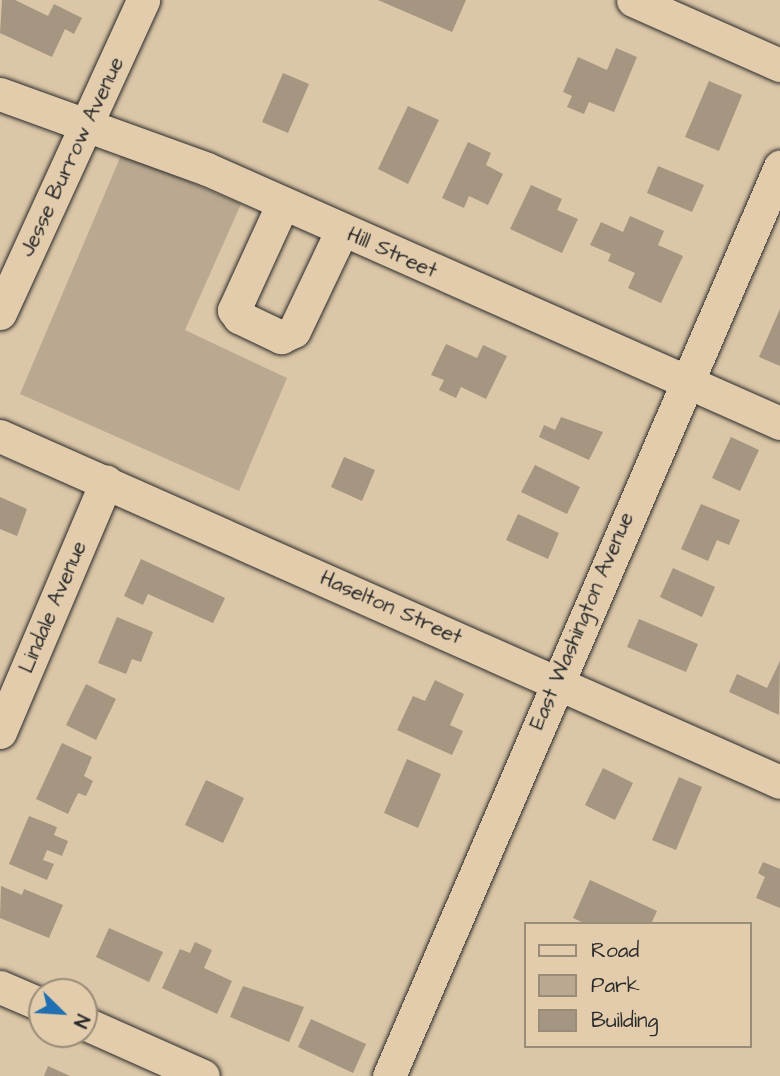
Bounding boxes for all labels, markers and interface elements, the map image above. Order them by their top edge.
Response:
street label: Jesse Burrow Avenue [15,53,129,261]
street label: Hill Street [343,222,441,284]
street label: East Washington Avenue [525,508,639,734]
street label: Lindale Avenue [14,537,92,677]
street label: Haselton Street [316,565,466,651]
legend [524,922,752,1048]
text: Road [591,936,639,965]
text: Park [591,971,640,1000]
north arrow [28,978,98,1048]
text: Building [591,1006,658,1035]
text: N [66,1010,96,1032]

